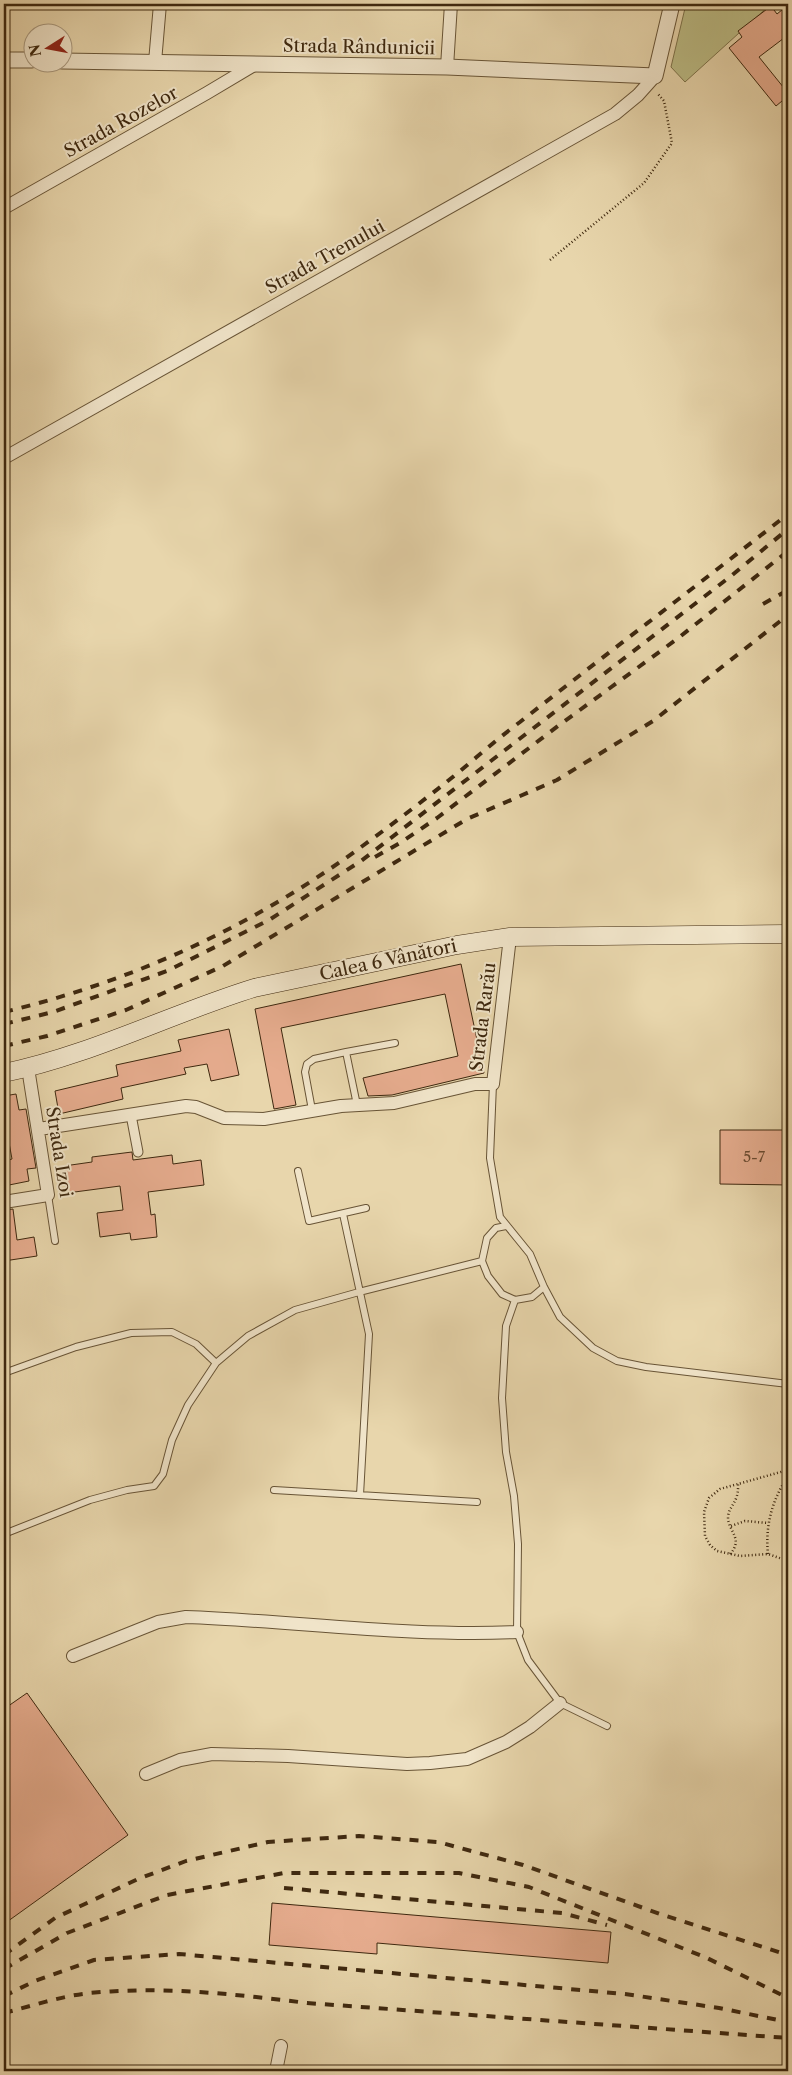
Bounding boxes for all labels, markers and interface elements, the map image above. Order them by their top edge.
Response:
north arrow [22,22,72,72]
street label: Strada Rândunicii [283,35,436,59]
text: N [25,43,45,58]
street label: Strada Rozelor [60,82,182,162]
street label: Strada Trenului [262,215,389,299]
street label: Calea 6 Vânători [317,935,459,985]
street label: Strada Rarău [465,961,501,1073]
street label: Strada Izoi [41,1105,77,1200]
house number: 5-7 [743,1147,766,1166]

